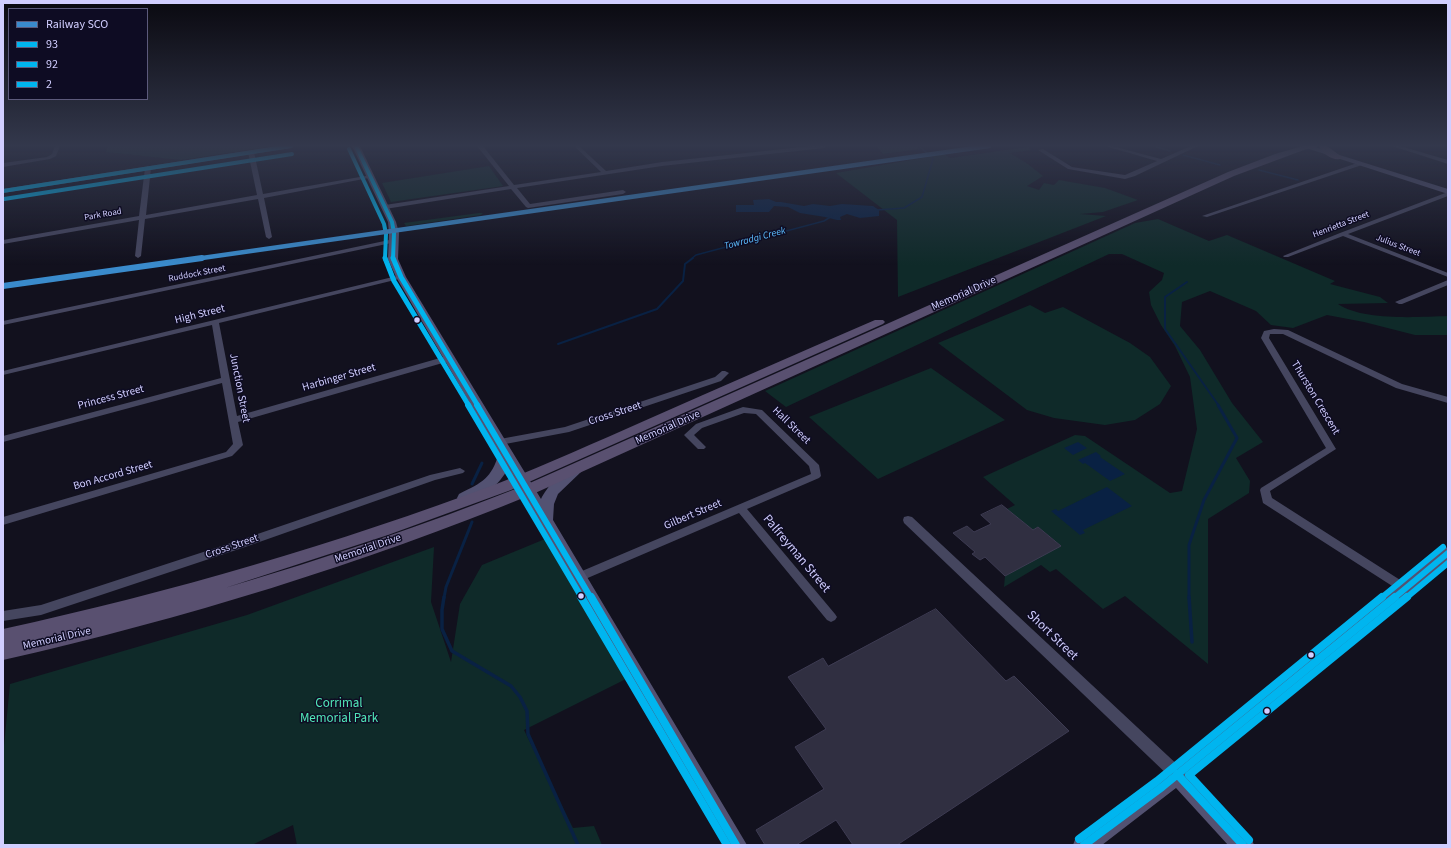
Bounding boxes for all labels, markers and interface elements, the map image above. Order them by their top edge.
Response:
legend [8,8,148,100]
text: Railway SCO [46,16,108,33]
text: 93 [46,36,58,53]
text: 92 [46,56,58,73]
text: 2 [46,76,52,93]
street label: Park Road [83,206,123,224]
street label: Henrietta Street [1311,209,1371,241]
water label: Towradgi Creek [723,225,787,253]
street label: Julius Street [1374,233,1422,259]
street label: Ruddock Street [168,263,226,285]
street label: Memorial Drive [930,274,998,314]
street label: High Street [174,302,226,328]
unlabelled marker [412,315,422,325]
street label: Junction Street [226,352,252,424]
street label: Thurston Crescent [1288,359,1342,437]
street label: Harbinger Street [301,361,377,395]
street label: Princess Street [76,383,146,413]
street label: Cross Street [587,399,643,429]
street label: Hall Street [769,405,813,447]
street label: Memorial Drive [634,408,702,448]
street label: Bon Accord Street [72,458,154,494]
street label: Gilbert Street [662,497,724,533]
street label: Palfreyman Street [759,512,833,596]
street label: Memorial Drive [333,531,403,567]
street label: Cross Street [204,532,260,562]
unlabelled marker [576,591,586,601]
street label: Short Street [1023,608,1081,664]
street label: Memorial Drive [22,625,92,653]
unlabelled marker [1306,650,1316,660]
park label: Corrimal Memorial Park [300,696,378,727]
unlabelled marker [1262,706,1272,716]

